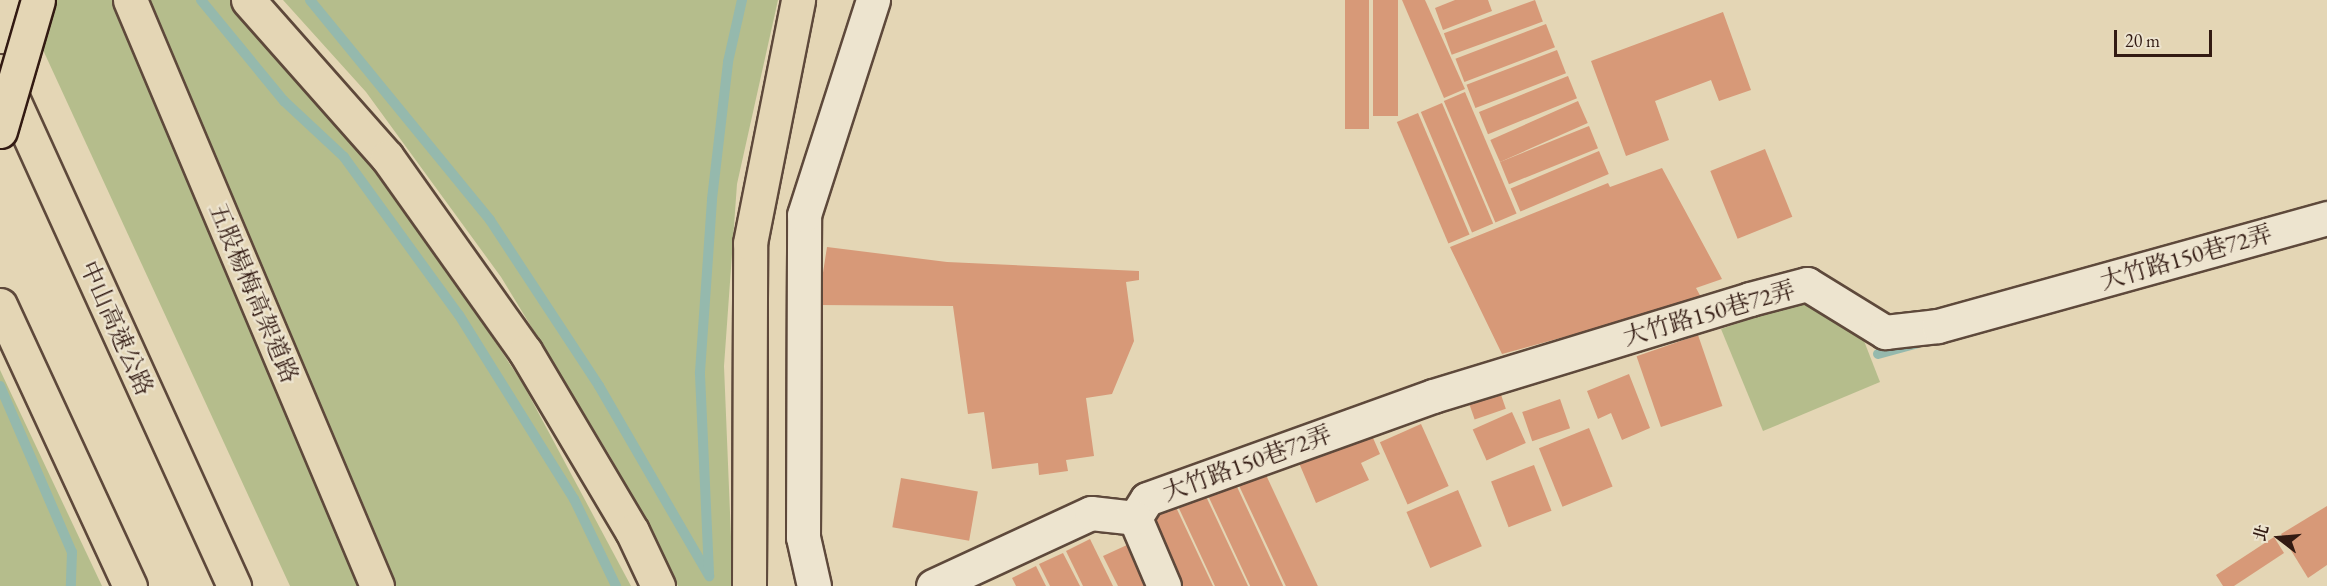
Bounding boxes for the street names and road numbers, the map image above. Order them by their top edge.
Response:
street label: 五股楊梅高架道路 [203,199,305,387]
street label: 大竹路150巷72弄 [2097,219,2275,295]
street label: 中山高速公路 [75,256,159,400]
street label: 大竹路150巷72弄 [1620,275,1798,351]
street label: 大竹路150巷72弄 [1159,419,1335,507]

